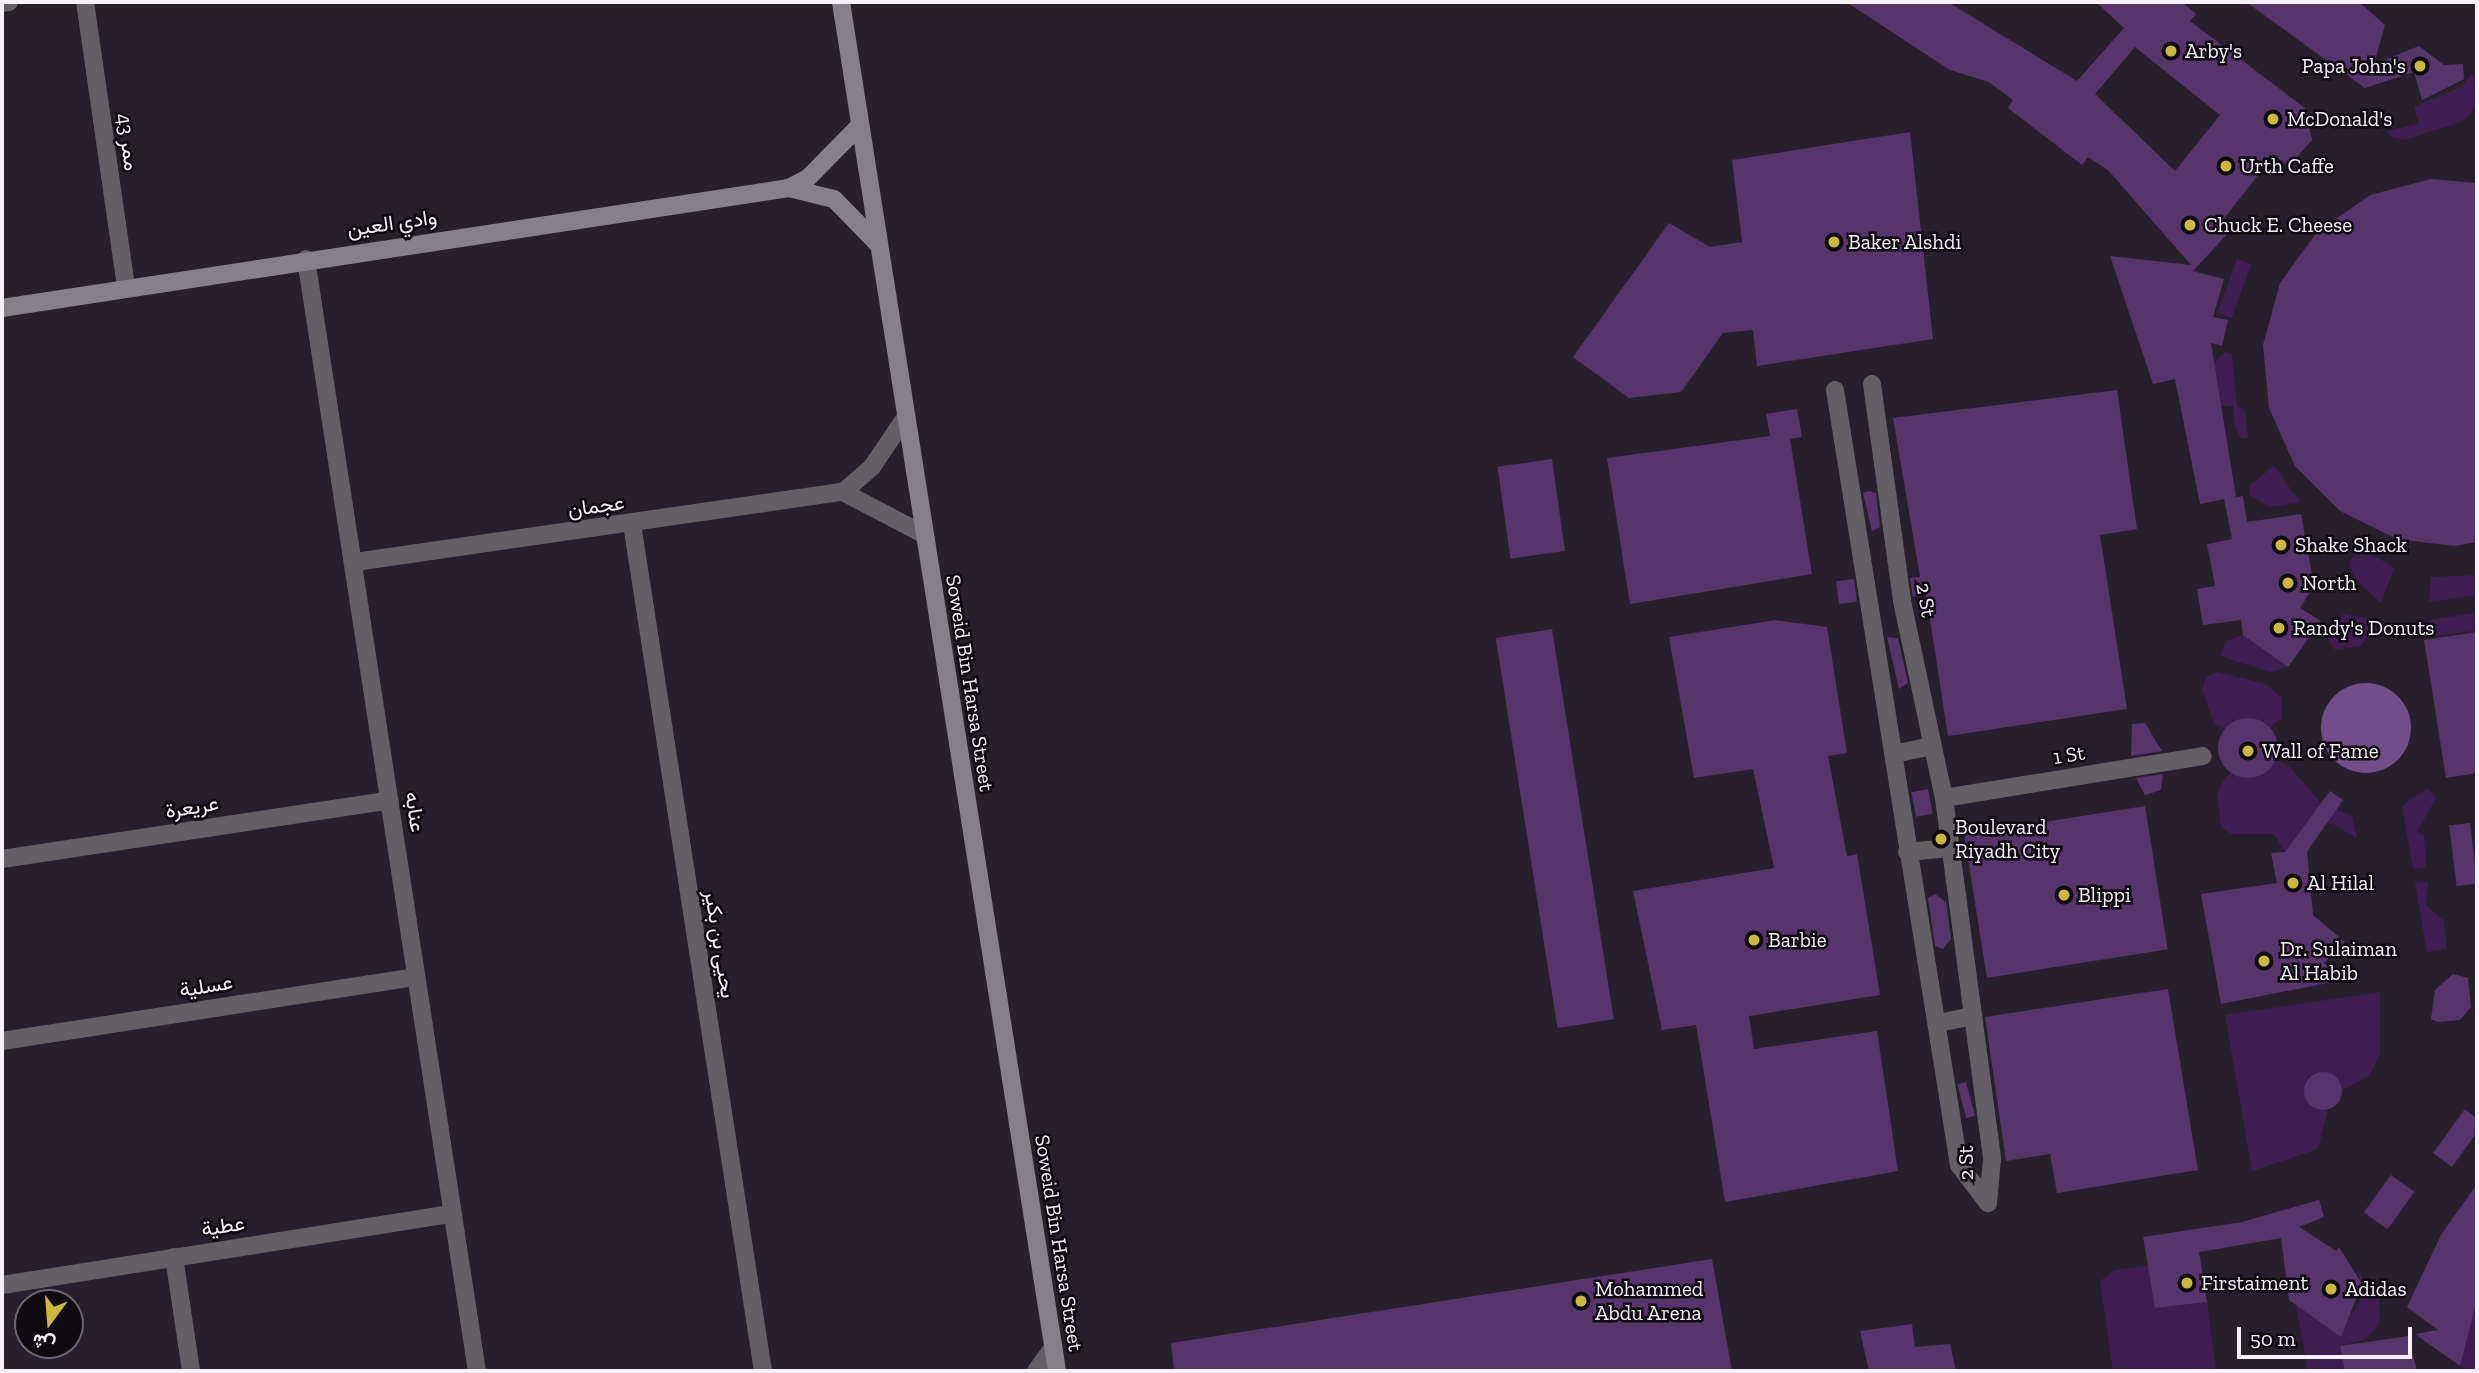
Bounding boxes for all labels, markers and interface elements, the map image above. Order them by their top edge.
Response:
place label: Arby's [2185,38,2242,64]
marker: Arby's [2163,43,2179,59]
place label: Papa John's [2301,53,2406,79]
marker: Papa John's [2412,58,2428,74]
place label: McDonald's [2287,106,2392,132]
marker: McDonald's [2265,111,2281,127]
street label: ممر 43 [112,112,144,172]
place label: Urth Caffe [2240,153,2334,179]
marker: Urth Caffe [2218,158,2234,174]
street label: وادي العين [346,204,438,242]
place label: Chuck E. Cheese [2204,212,2352,238]
marker: Chuck E. Cheese [2182,217,2198,233]
place label: Baker Alshdi [1848,229,1962,255]
marker: Baker Alshdi [1826,234,1842,250]
street label: عجمان [566,490,626,522]
place label: Shake Shack [2295,532,2407,558]
marker: Shake Shack [2273,537,2289,553]
place label: North [2302,570,2356,596]
street label: Soweid Bin Harsa Street [940,573,1000,793]
marker: North [2280,575,2296,591]
street label: 2 St [1911,581,1941,619]
place label: Randy's Donuts [2293,615,2435,641]
marker: Randy's Donuts [2271,620,2287,636]
place label: Wall of Fame [2262,738,2379,764]
street label: 1 St [2051,740,2087,770]
marker: Wall of Fame [2240,743,2256,759]
street label: عريعرة [163,790,221,824]
street label: عنابه [400,790,430,834]
place label: Boulevard Riyadh City [1955,814,2060,864]
marker: Boulevard Riyadh City [1933,831,1949,847]
place label: Al Hilal [2307,870,2374,896]
marker: Al Hilal [2285,875,2301,891]
place label: Blippi [2078,882,2131,908]
marker: Blippi [2056,887,2072,903]
street label: يحيى بن بكير [699,888,741,1000]
place label: Barbie [1768,927,1827,953]
marker: Barbie [1746,932,1762,948]
place label: Dr. Sulaiman Al Habib [2280,936,2397,986]
marker: Dr. Sulaiman Al Habib [2254,951,2274,971]
street label: عسلية [177,969,235,1003]
street label: Soweid Bin Harsa Street [1029,1133,1089,1353]
street label: 2 St [1953,1146,1979,1180]
street label: عطية [199,1210,247,1242]
place label: Firstaiment [2201,1270,2308,1296]
marker: Firstaiment [2179,1275,2195,1291]
place label: Mohammed Abdu Arena [1595,1276,1703,1326]
place label: Adidas [2345,1276,2407,1302]
marker: Adidas [2323,1281,2339,1297]
north arrow [14,1289,84,1359]
marker: Mohammed Abdu Arena [1573,1293,1589,1309]
scale bar [2241,1314,2416,1358]
text: 50 m [2250,1326,2296,1351]
text: ش [29,1329,58,1357]

